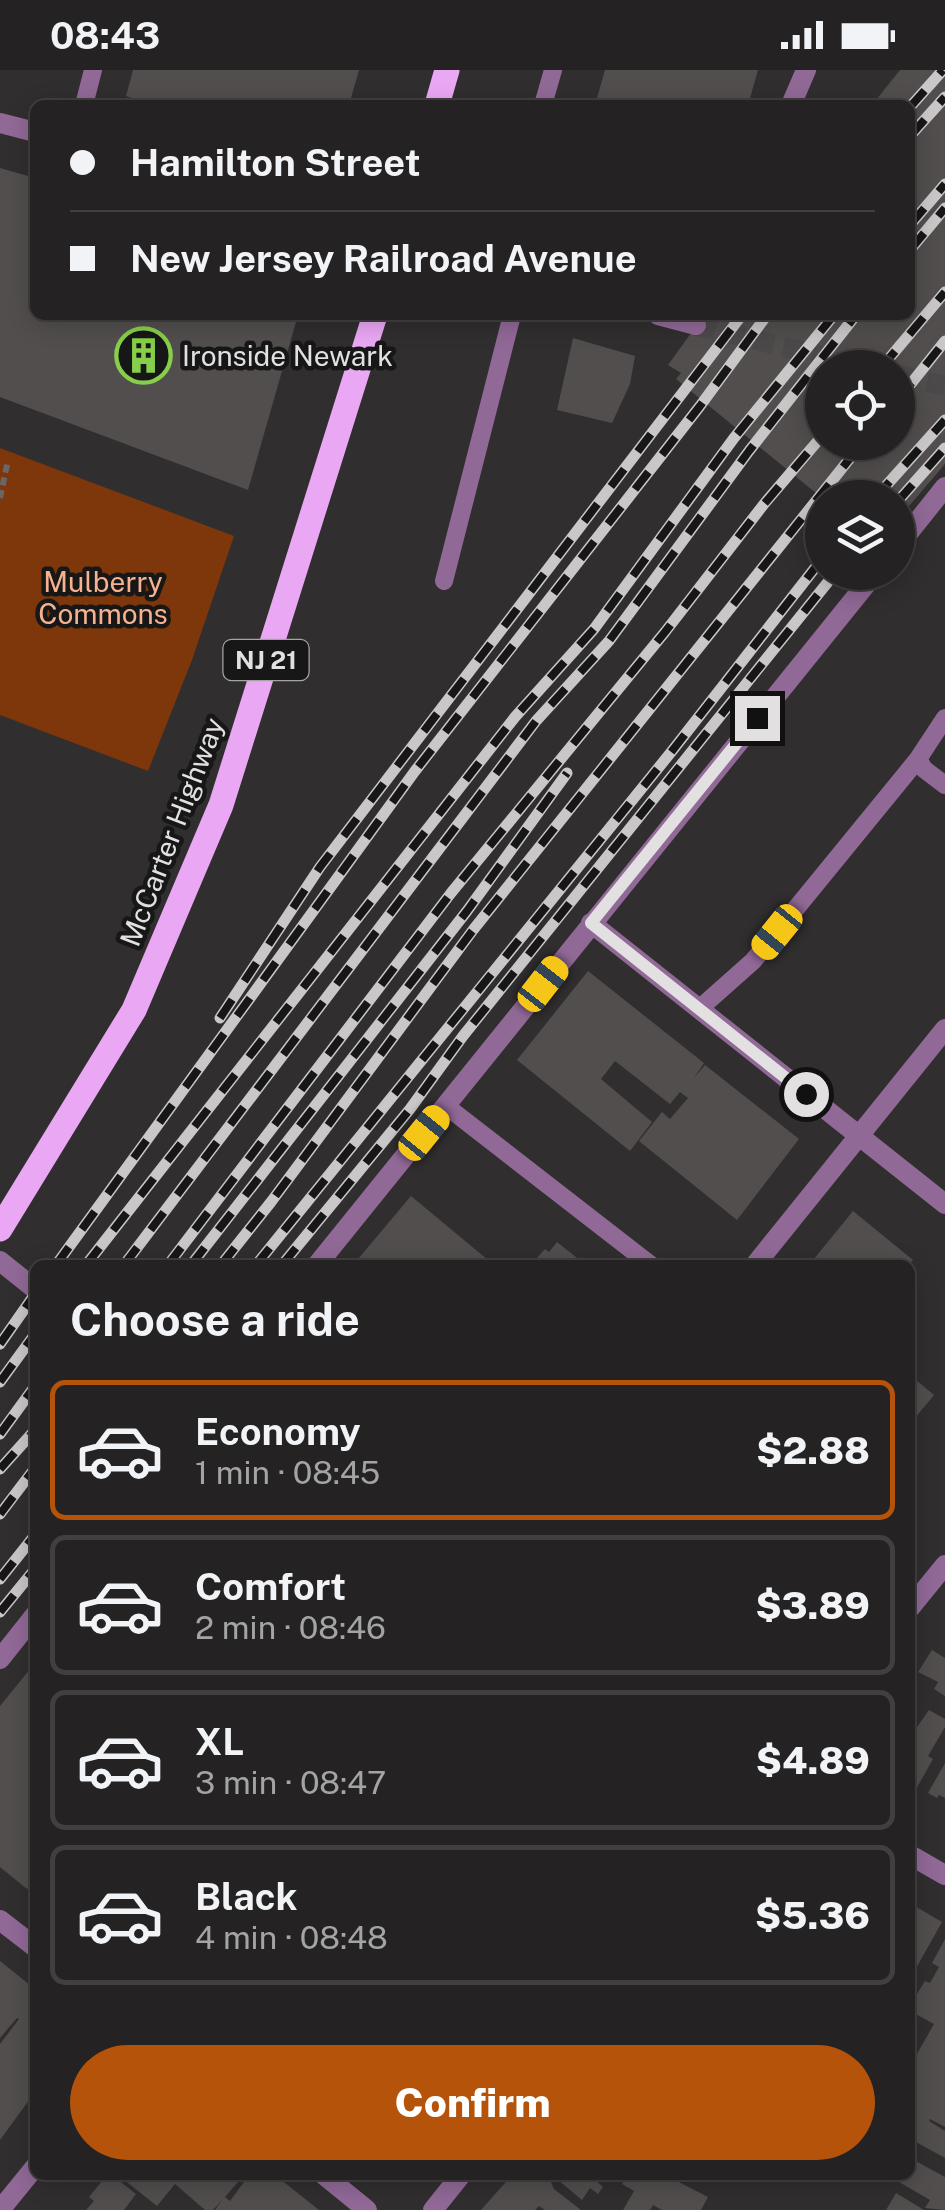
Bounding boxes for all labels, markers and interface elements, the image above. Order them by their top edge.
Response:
text: 08:43 [50,13,160,58]
text: Hamilton Street [130,140,421,185]
text: New Jersey Railroad Avenue [130,236,637,281]
building icon: Ironside Newark [113,326,173,386]
place label: Ironside Newark [182,339,393,372]
map controls [805,350,915,590]
button: locate [805,350,915,460]
button: layers [805,480,915,590]
park label: Mulberry Commons [38,565,168,630]
road number: NJ 21 [224,640,308,680]
route end [735,696,780,741]
street label: McCarter Highway [113,713,230,951]
car [746,899,808,965]
car [513,951,573,1017]
route start [784,1072,829,1117]
car [393,1100,455,1166]
text: Choose a ride [70,1293,360,1346]
icon: car [75,1405,165,1495]
text: Economy [195,1409,361,1454]
text: $2.88 [756,1428,870,1473]
text: 1 min · 08:45 [195,1454,380,1491]
icon: car [75,1560,165,1650]
text: Comfort [195,1564,346,1609]
text: $3.89 [755,1583,870,1628]
text: 2 min · 08:46 [195,1609,386,1646]
icon: car [75,1715,165,1805]
text: XL [195,1719,244,1764]
text: $4.89 [756,1738,870,1783]
text: 3 min · 08:47 [195,1764,386,1801]
icon: car [75,1870,165,1960]
text: Black [195,1874,298,1919]
text: $5.36 [755,1893,870,1938]
text: 4 min · 08:48 [195,1919,388,1956]
button: Confirm [70,2045,875,2160]

